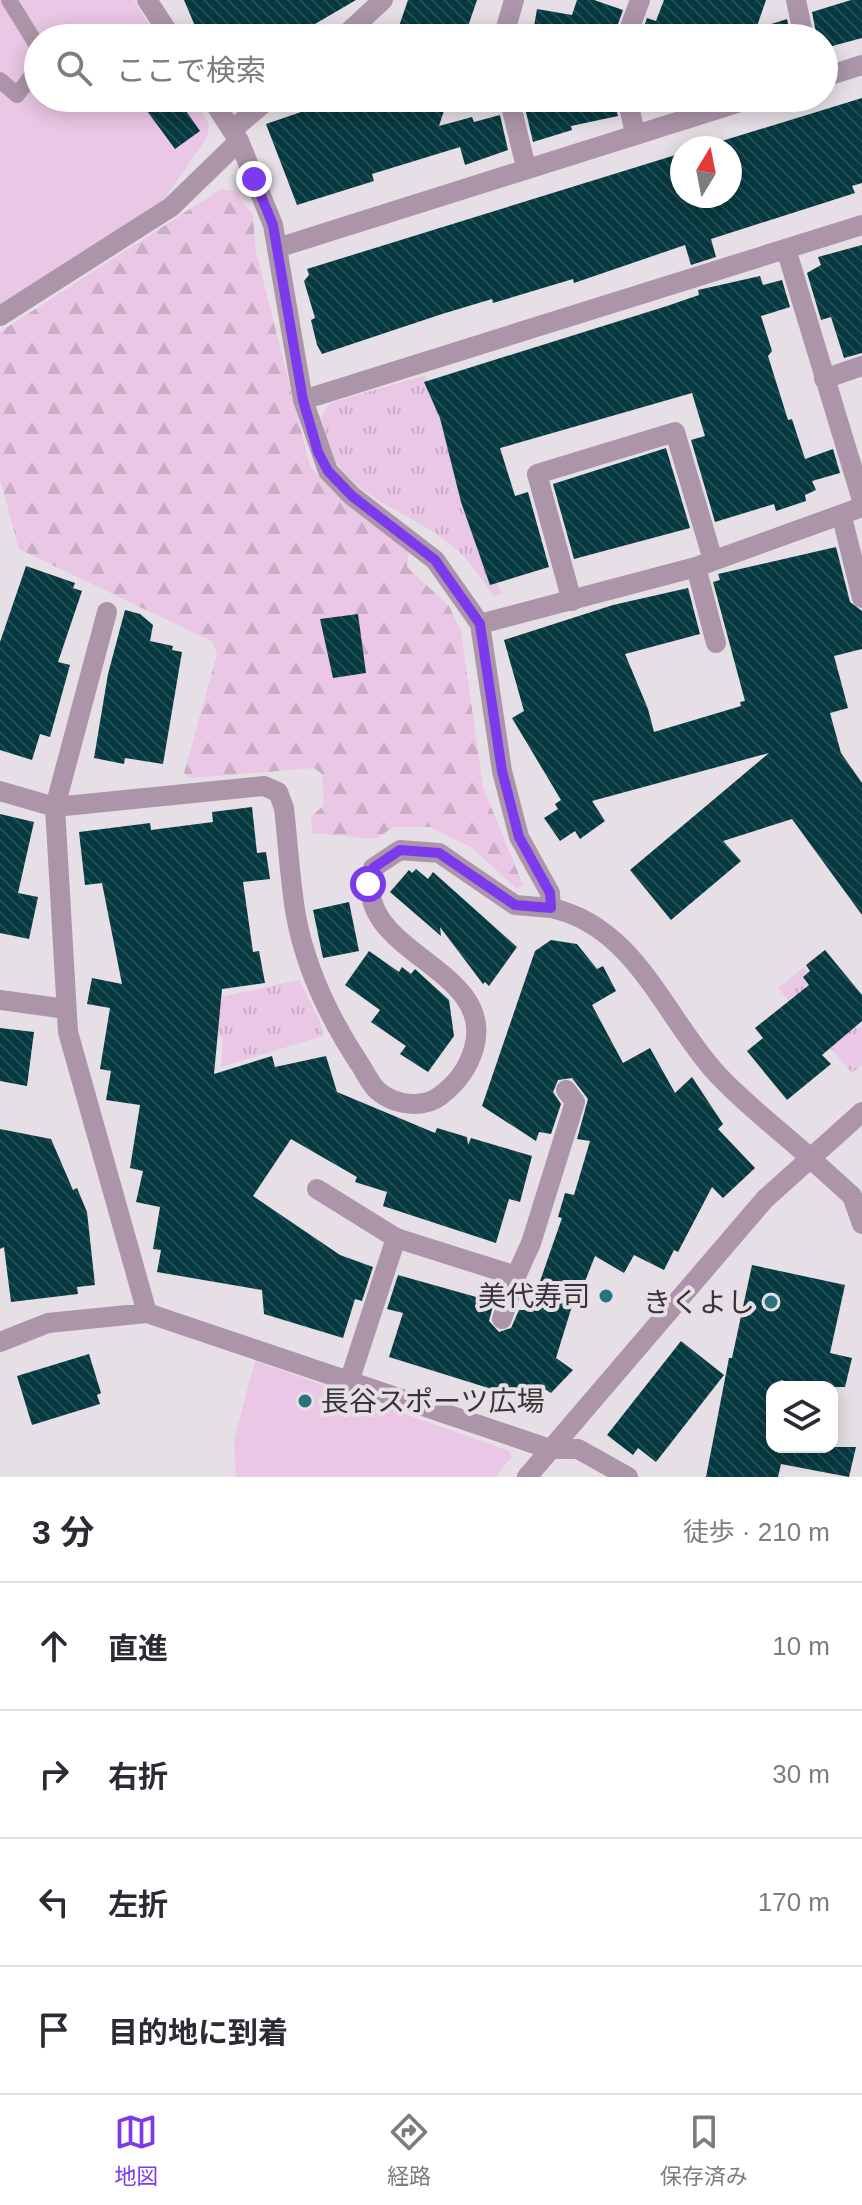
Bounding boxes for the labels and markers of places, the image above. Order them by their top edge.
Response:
place label: 美代寿司 [478,1281,590,1312]
marker: 美代寿司 [597,1287,615,1305]
place label: きくよし [643,1287,755,1318]
marker: きくよし [762,1293,780,1311]
place label: 長谷スポーツ広場 [321,1386,544,1417]
marker: 長谷スポーツ広場 [296,1392,314,1410]

